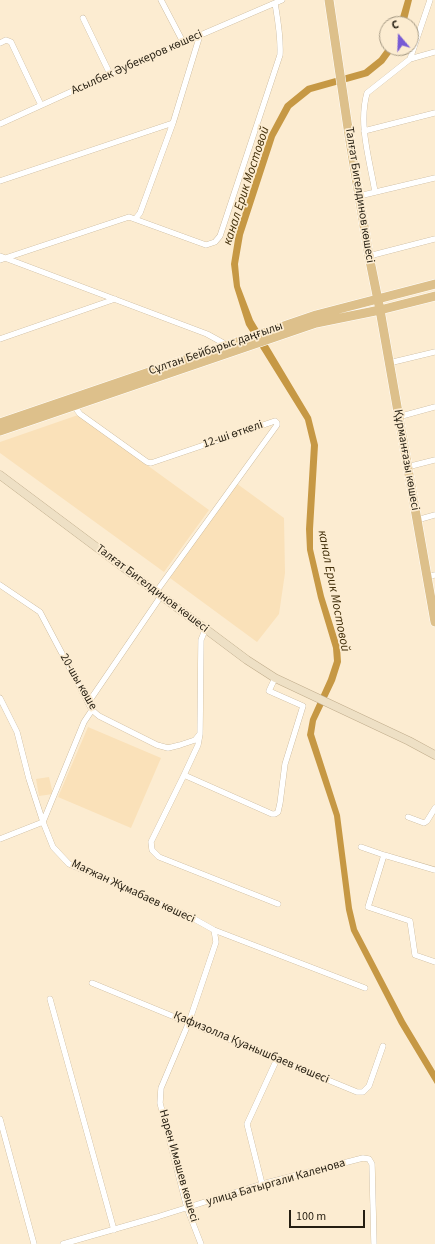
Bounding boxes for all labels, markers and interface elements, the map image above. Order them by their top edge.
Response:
north arrow [379,16,419,56]
text: С [390,17,401,33]
street label: Асылбек Әубекеров көшесі [69,28,205,98]
water label: канал Ерик Мостовой [220,125,274,247]
street label: Талғат Бигелдинов көшесі [341,126,377,264]
street label: Сұлтан Бейбарыс даңғылы [147,319,285,379]
street label: Құрманғазы көшесі [390,408,422,512]
street label: 12-ші өткелі [201,418,265,452]
water label: канал Ерик Мостовой [314,529,352,653]
street label: Талғат Бигелдинов көшесі [93,542,211,636]
street label: 20-шы көше [56,651,100,713]
street label: Мағжан Жұмабаев көшесі [69,857,197,927]
street label: Қафизолла Қуанышбаев көшесi [171,1009,331,1087]
street label: Нарен Имашев көшесi [155,1108,201,1224]
street label: улица Батыргали Каленова [205,1156,347,1210]
scale bar [291,1202,367,1228]
text: 100 m [296,1208,326,1225]

